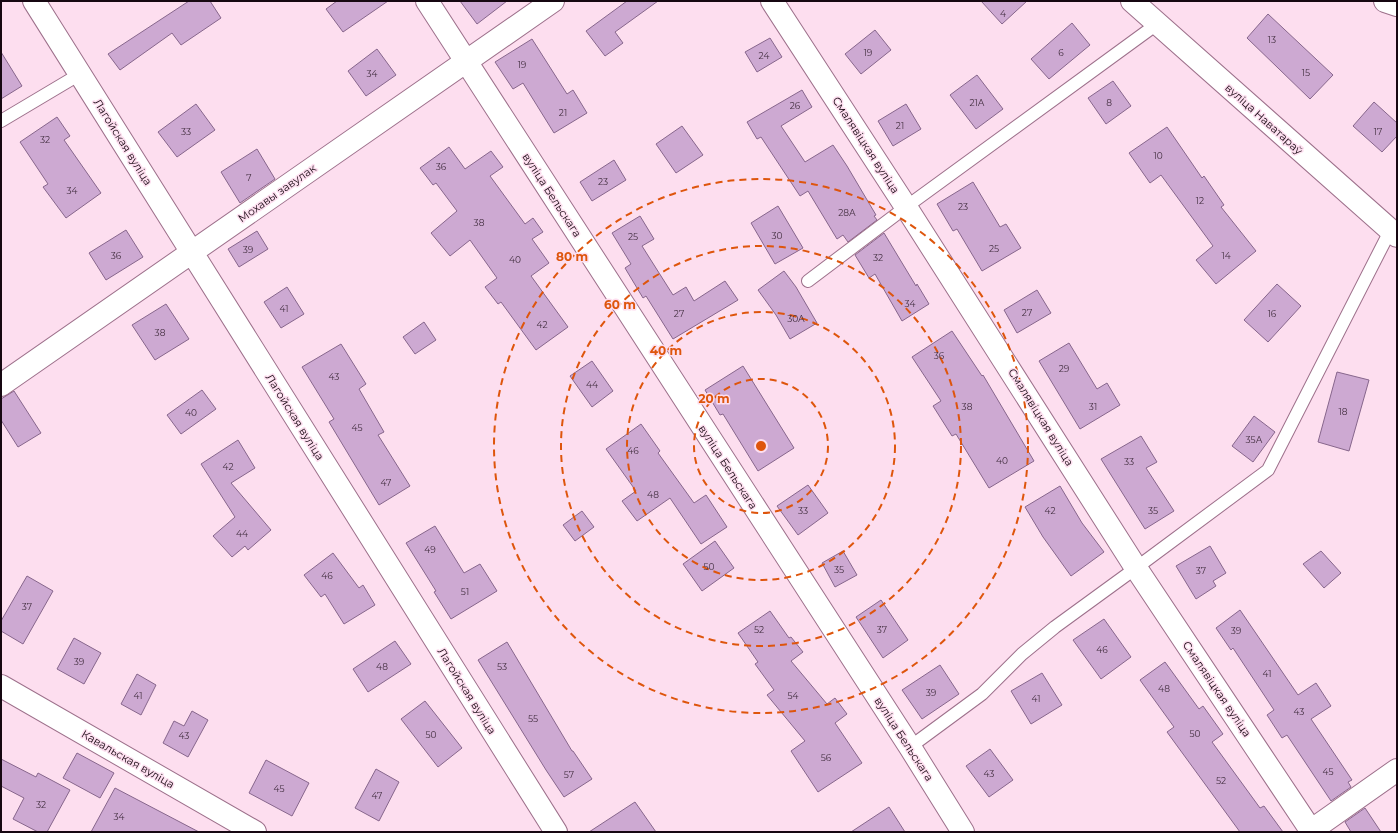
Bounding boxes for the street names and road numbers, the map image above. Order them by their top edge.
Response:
street label: вуліца Наватараў [1222,80,1306,158]
street label: Смалявіцкая вуліца [829,94,903,196]
street label: Лагойская вуліца [91,96,155,188]
street label: вуліца Бельскага [520,150,584,240]
street label: Мохавы завулак [235,160,319,225]
street label: Смалявіцкая вуліца [1005,366,1077,468]
street label: Лагойская вуліца [263,371,327,463]
street label: вуліца Бельскага [696,422,760,512]
street label: Смалявіцкая вуліца [1180,638,1254,740]
street label: Лагойская вуліца [435,645,499,737]
street label: вуліца Бельскага [872,694,936,784]
street label: Кавальская вуліца [79,727,177,791]

